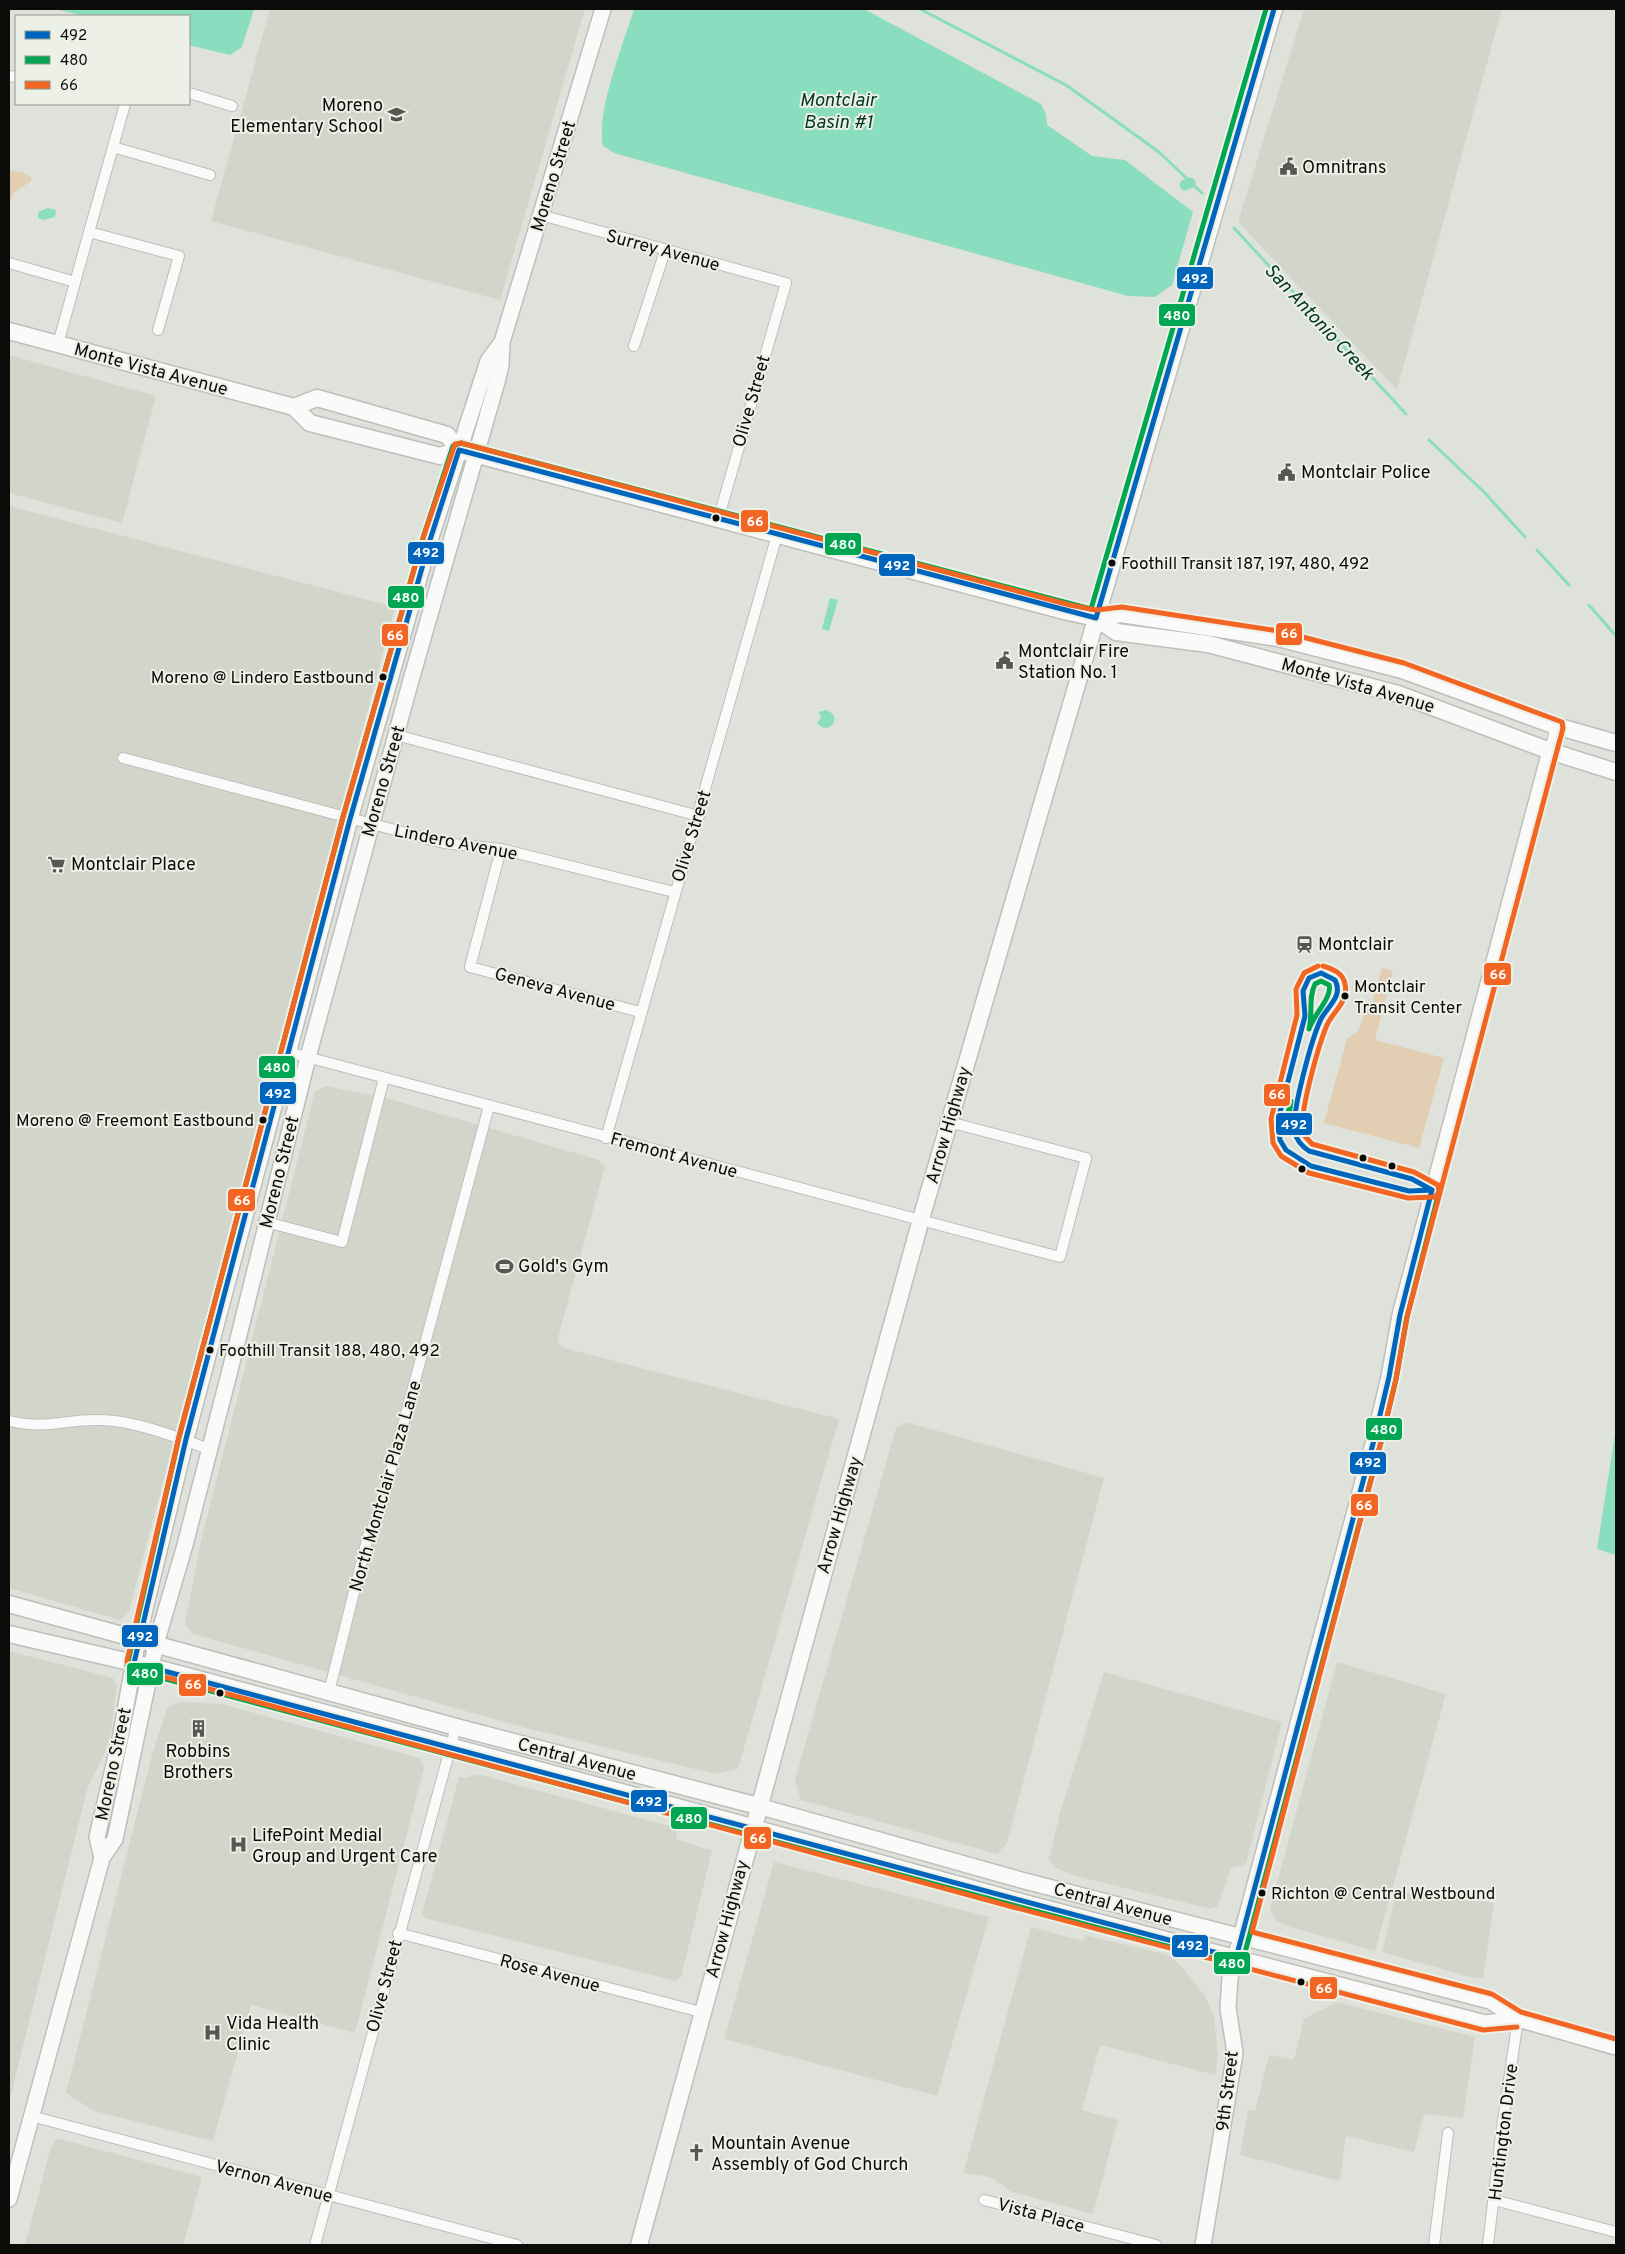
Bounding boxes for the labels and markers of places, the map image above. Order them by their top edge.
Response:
place label: Moreno Elementary School [230,95,383,139]
school or university icon: Moreno Elementary School [387,105,407,125]
public building icon: Omnitrans [1278,157,1298,177]
place label: Omnitrans [1302,157,1386,180]
public building icon: Montclair Police [1277,462,1297,482]
place label: Montclair Police [1301,462,1431,485]
unlabelled marker [711,513,721,523]
place label: Foothill Transit 187, 197, 480, 492 [1121,554,1370,576]
marker: Foothill Transit 187, 197, 480, 492 [1107,558,1117,568]
place label: Montclair Fire Station No. 1 [1018,641,1129,685]
public building icon: Montclair Fire Station No. 1 [994,651,1014,671]
place label: Moreno @ Lindero Eastbound [151,668,374,690]
marker: Moreno @ Lindero Eastbound [378,672,388,682]
supermarket icon: Montclair Place [47,854,67,874]
place label: Montclair Place [71,854,196,877]
station icon: Montclair [1294,934,1314,954]
place label: Montclair [1318,934,1394,957]
place label: Montclair Transit Center [1354,977,1462,1020]
marker: Montclair Transit Center [1340,991,1350,1001]
place label: Moreno @ Freemont Eastbound [16,1111,254,1133]
marker: Moreno @ Freemont Eastbound [258,1115,268,1125]
unlabelled marker [1358,1153,1368,1163]
unlabelled marker [1387,1161,1397,1171]
unlabelled marker [1297,1164,1307,1174]
sports icon: Gold's Gym [494,1256,514,1276]
place label: Gold's Gym [518,1256,609,1279]
place label: Foothill Transit 188, 480, 492 [219,1341,440,1363]
marker: Foothill Transit 188, 480, 492 [205,1345,215,1355]
unlabelled marker [215,1688,225,1698]
building icon: Robbins Brothers [188,1718,208,1738]
place label: Robbins Brothers [163,1741,233,1785]
place label: LifePoint Medial Group and Urgent Care [252,1825,437,1869]
hospital icon: LifePoint Medial Group and Urgent Care [228,1835,248,1855]
place label: Richton @ Central Westbound [1271,1884,1495,1906]
marker: Richton @ Central Westbound [1257,1888,1267,1898]
unlabelled marker [1296,1977,1306,1987]
place label: Vida Health Clinic [226,2013,319,2057]
hospital icon: Vida Health Clinic [202,2023,222,2043]
place label: Mountain Avenue Assembly of God Church [711,2133,908,2177]
church icon: Mountain Avenue Assembly of God Church [687,2143,707,2163]

